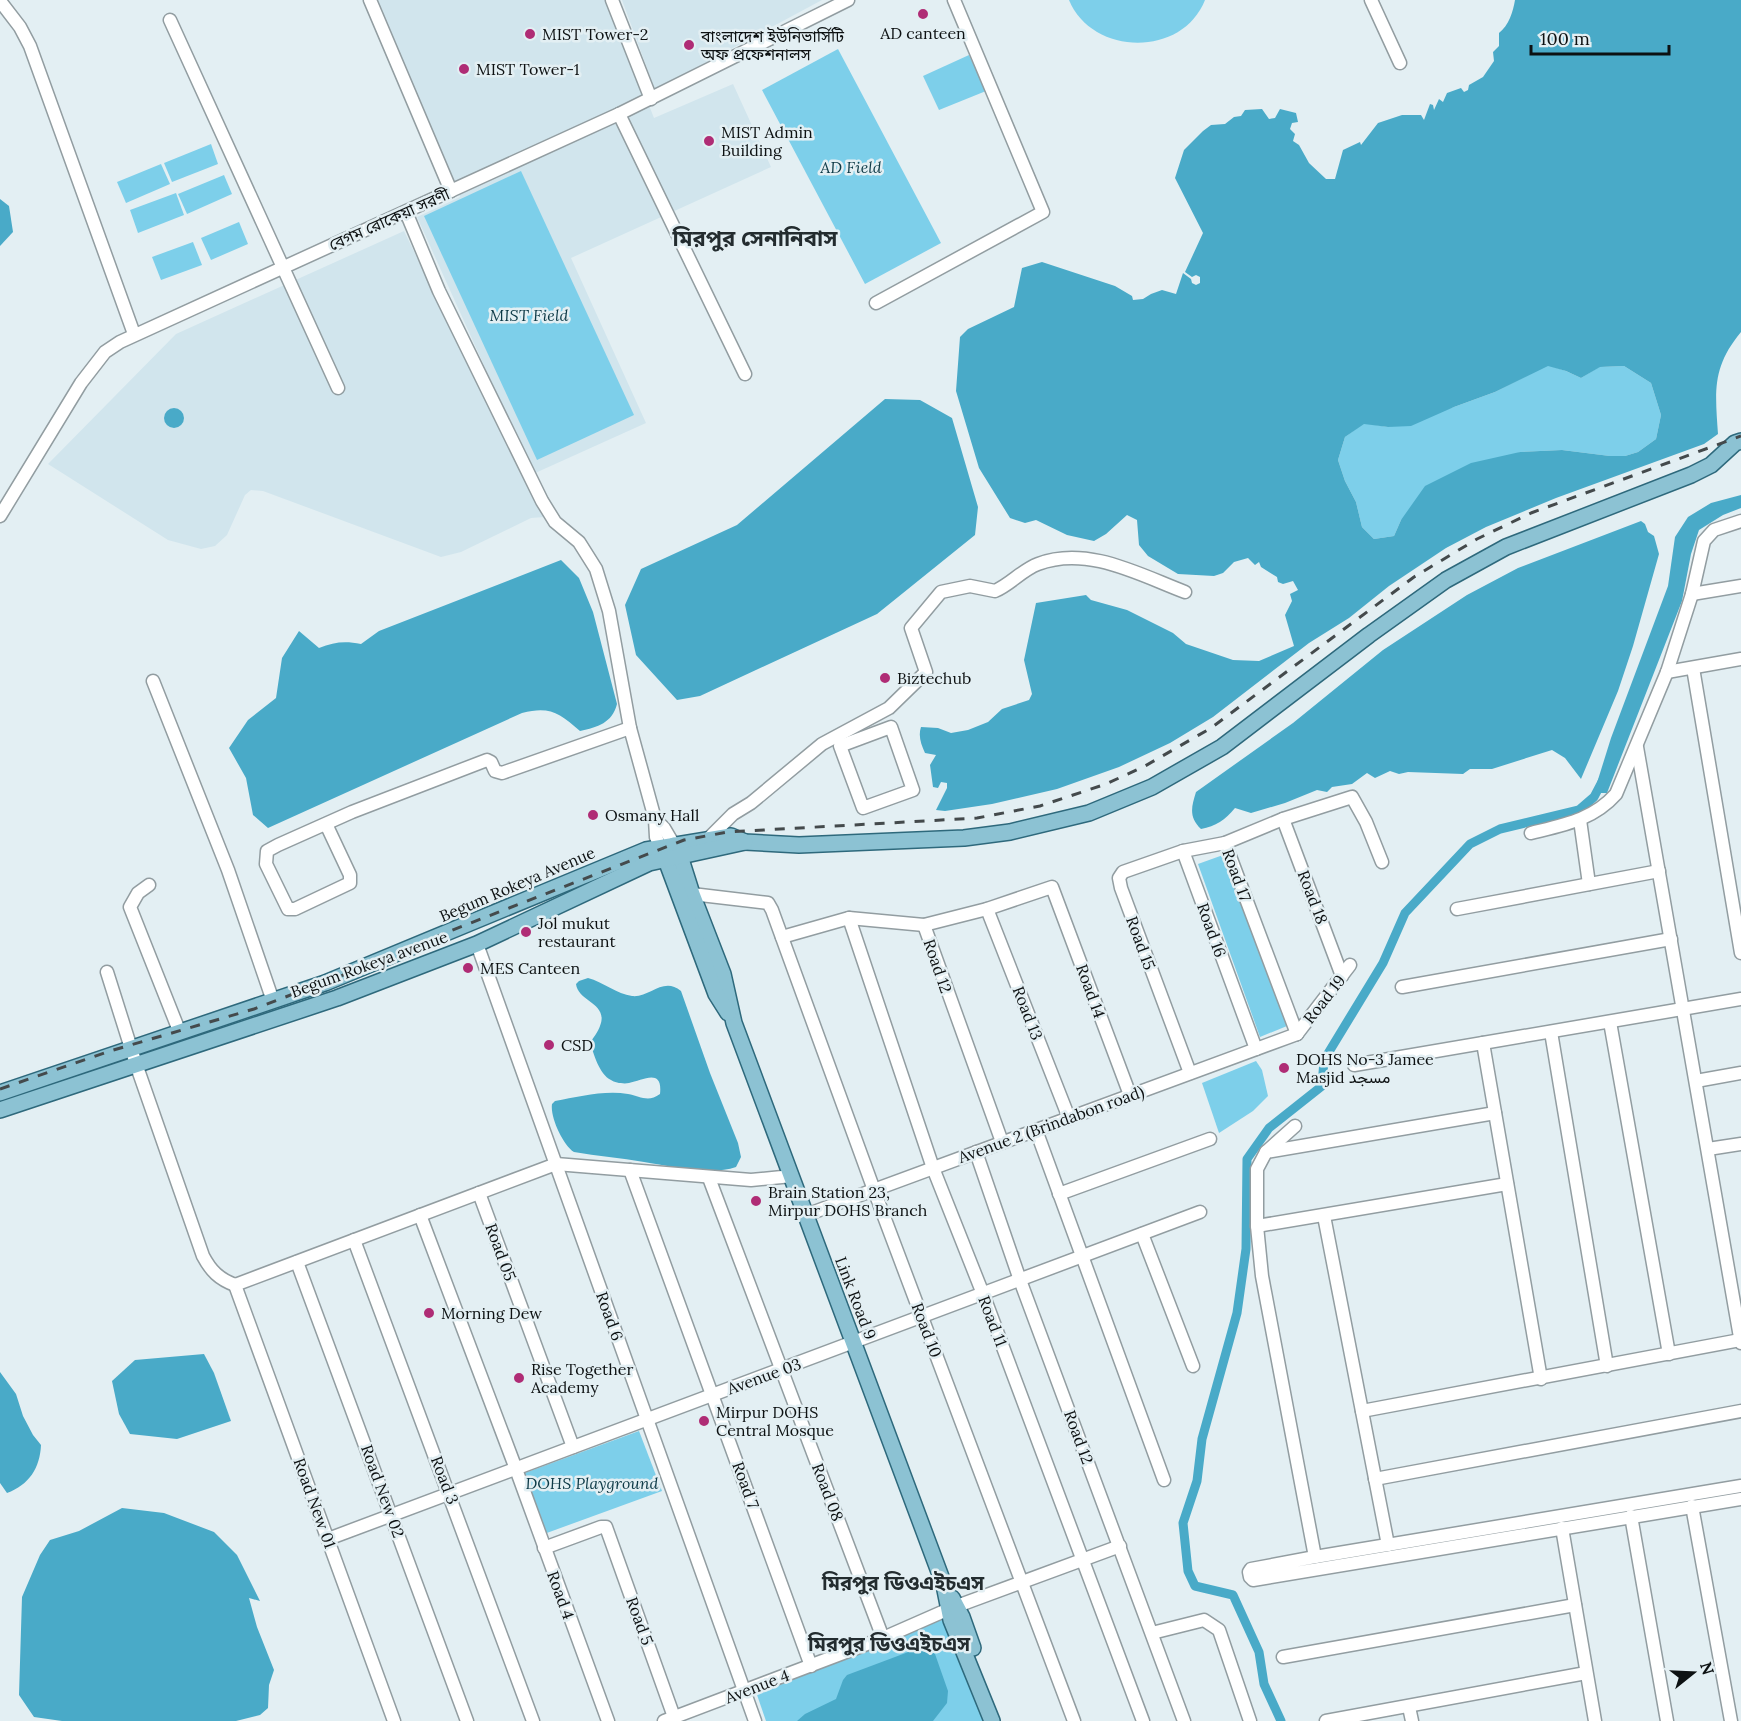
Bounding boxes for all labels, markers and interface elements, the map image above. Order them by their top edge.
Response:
marker: AD canteen [916,7,930,21]
scale bar [1531,18,1669,56]
place label: AD canteen [879,23,966,43]
place label: MIST Tower-2 [542,24,648,44]
place label: বাংলাদেশ ইউনিভার্সিটি অফ প্রফেশনালস [700,26,844,64]
marker: MIST Tower-2 [523,27,537,41]
text: 100 m [1540,27,1590,50]
marker: বাংলাদেশ ইউনিভার্সিটি অফ প্রফেশনালস [682,38,696,52]
place label: MIST Tower-1 [476,59,580,79]
marker: MIST Tower-1 [457,62,471,76]
place label: MIST Admin Building [721,122,813,160]
marker: MIST Admin Building [702,134,716,148]
park label: AD Field [819,157,882,177]
street label: বেগম রোকেয়া সরণী [326,183,453,255]
district label: মিরপুর সেনানিবাস [672,224,838,252]
park label: MIST Field [490,305,569,325]
place label: Biztechub [897,668,971,688]
marker: Biztechub [878,671,892,685]
place label: Osmany Hall [605,805,699,825]
marker: Osmany Hall [586,808,600,822]
street label: Begum Rokeya Avenue [436,842,598,926]
street label: Road 17 [1218,846,1256,905]
street label: Road 18 [1294,867,1332,927]
street label: Road 16 [1193,900,1231,960]
place label: Jol mukut restaurant [537,913,616,951]
street label: Road 15 [1122,913,1160,973]
marker: Jol mukut restaurant [519,925,533,939]
street label: Begum Rokeya avenue [288,926,450,1002]
street label: Road 12 [919,936,957,996]
place label: MES Canteen [480,958,580,978]
marker: MES Canteen [461,961,475,975]
street label: Road 14 [1072,961,1110,1021]
street label: Road 19 [1299,971,1349,1027]
street label: Road 13 [1009,983,1047,1043]
place label: CSD [561,1035,593,1055]
marker: CSD [542,1038,556,1052]
place label: DOHS No-3 Jamee Masjid مسجد [1296,1049,1434,1087]
marker: DOHS No-3 Jamee Masjid مسجد [1277,1061,1291,1075]
street label: Avenue 2 (Brindabon road) [954,1081,1147,1168]
place label: Brain Station 23, Mirpur DOHS Branch [768,1182,928,1220]
marker: Brain Station 23, Mirpur DOHS Branch [749,1194,763,1208]
street label: Road 05 [481,1220,521,1284]
street label: Link Road 9 [831,1254,881,1342]
street label: Road 6 [592,1289,628,1343]
street label: Road 11 [974,1293,1012,1349]
street label: Road 10 [907,1300,947,1360]
place label: Morning Dew [441,1303,542,1323]
marker: Morning Dew [422,1306,436,1320]
street label: Avenue 03 [723,1353,804,1399]
place label: Rise Together Academy [530,1359,633,1397]
marker: Rise Together Academy [512,1371,526,1385]
place label: Mirpur DOHS Central Mosque [716,1402,834,1440]
street label: Road 12 [1060,1407,1098,1467]
marker: Mirpur DOHS Central Mosque [697,1414,711,1428]
street label: Road New 02 [357,1442,409,1540]
street label: Road 3 [427,1453,463,1507]
street label: Road New 01 [289,1455,341,1551]
street label: Road 7 [728,1459,764,1512]
street label: Road 08 [808,1460,848,1524]
park label: DOHS Playground [526,1473,659,1493]
street label: Road 4 [543,1568,579,1622]
district label: মিরপুর ডিওএইচএস [821,1570,985,1595]
street label: Road 5 [622,1594,658,1648]
district label: মিরপুর ডিওএইচএস [807,1631,971,1656]
north arrow [1663,1643,1723,1703]
text: N [1696,1659,1719,1677]
street label: Avenue 4 [721,1665,792,1708]

